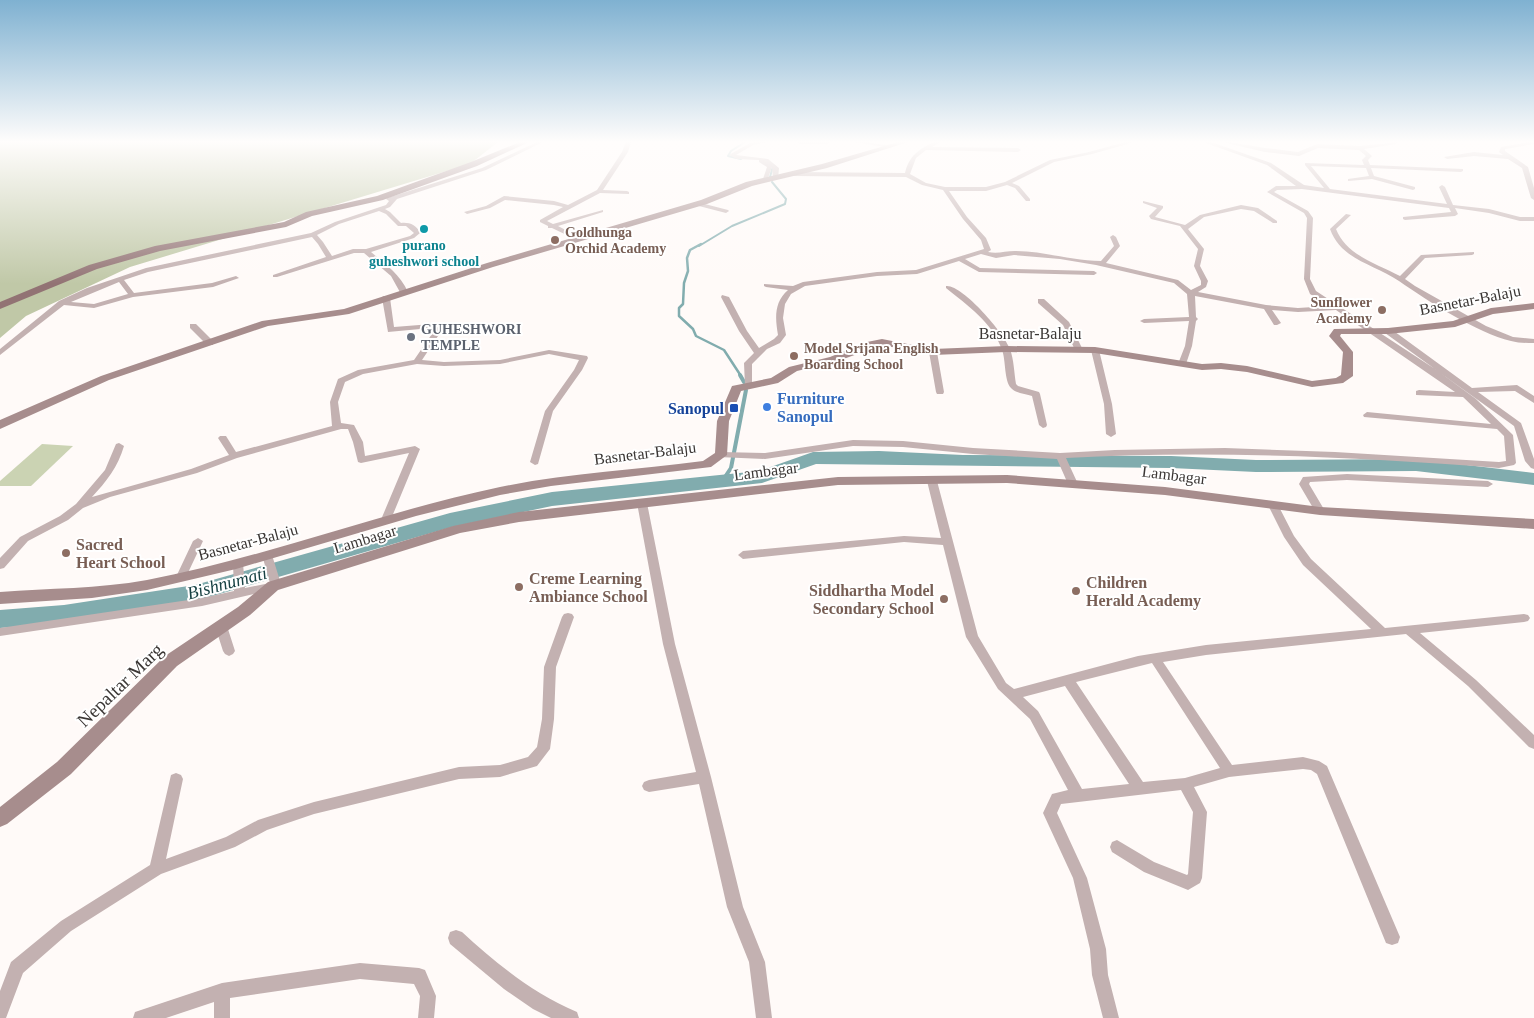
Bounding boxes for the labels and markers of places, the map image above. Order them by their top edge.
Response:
marker: purano guheshwori school [418,223,430,235]
place label: Goldhunga Orchid Academy [565,225,666,256]
marker: Goldhunga Orchid Academy [549,234,561,246]
place label: purano guheshwori school [369,238,479,269]
place label: Sunflower Academy [1311,295,1372,326]
marker: Sunflower Academy [1376,304,1388,316]
place label: GUHESHWORI TEMPLE [421,322,521,353]
marker: GUHESHWORI TEMPLE [405,331,417,343]
place label: Model Srijana English Boarding School [804,341,939,372]
marker: Model Srijana English Boarding School [788,350,800,362]
place label: Furniture Sanopul [777,390,844,426]
place label: Sanopul [668,400,725,418]
marker: Furniture Sanopul [761,401,773,413]
marker: Sanopul [728,402,740,414]
place label: Sacred Heart School [76,536,166,571]
marker: Sacred Heart School [60,547,72,559]
place label: Creme Learning Ambiance School [529,570,648,605]
place label: Children Herald Academy [1086,574,1201,610]
marker: Creme Learning Ambiance School [513,581,525,593]
place label: Siddhartha Model Secondary School [809,582,935,618]
marker: Children Herald Academy [1070,585,1082,597]
marker: Siddhartha Model Secondary School [938,593,950,605]

